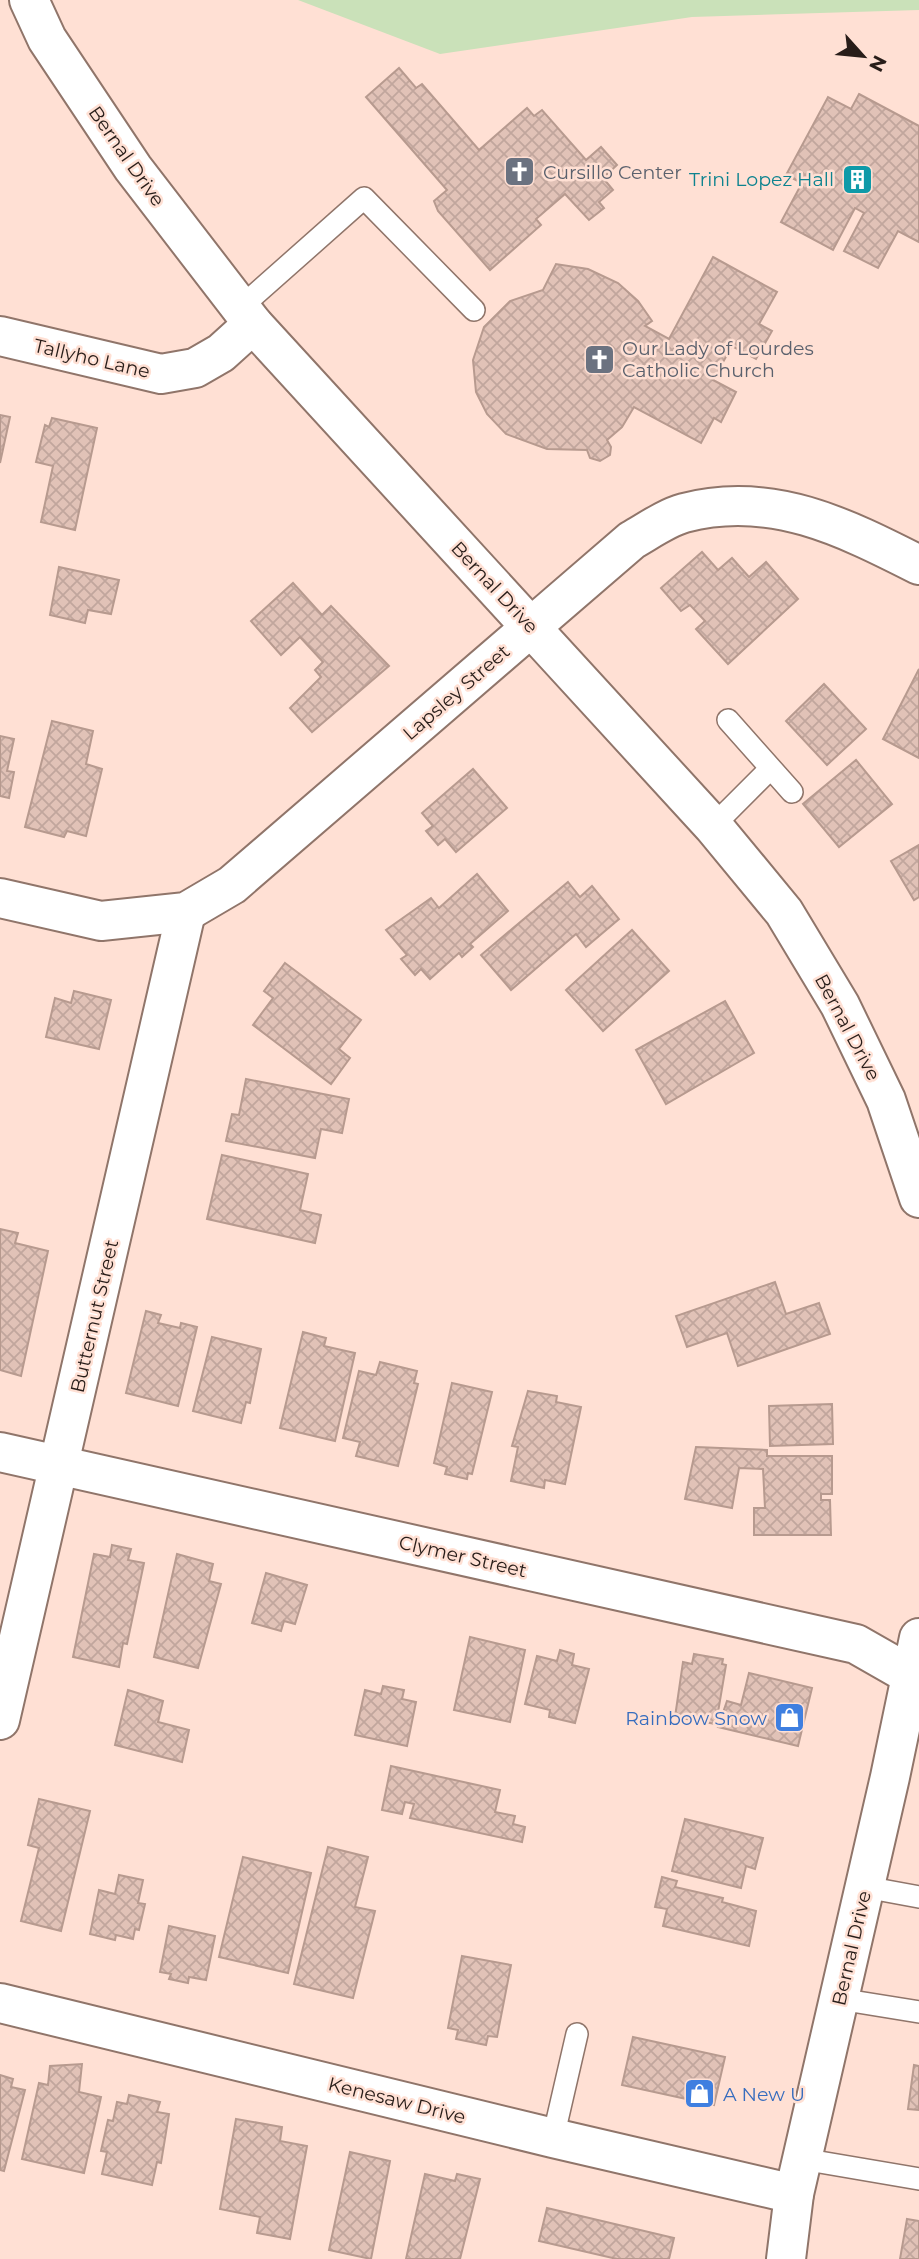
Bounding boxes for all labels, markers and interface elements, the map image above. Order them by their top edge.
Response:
north arrow [828,21,898,91]
text: N [864,51,891,76]
street label: Bernal Drive [84,102,170,211]
church icon: Cursillo Center [503,155,537,189]
place label: Cursillo Center [543,161,682,184]
building icon: Trini Lopez Hall [840,162,874,196]
place label: Trini Lopez Hall [689,168,834,191]
street label: Tallyho Lane [32,334,152,383]
place label: Our Lady of Lourdes Catholic Church [622,337,814,382]
church icon: Our Lady of Lourdes Catholic Church [582,342,616,376]
street label: Bernal Drive [446,537,543,638]
street label: Lapsley Street [398,640,515,745]
street label: Bernal Drive [810,970,885,1084]
street label: Butternut Street [66,1237,123,1395]
street label: Clymer Street [397,1531,529,1582]
shop icon: Rainbow Snow [773,1701,807,1735]
place label: Rainbow Snow [625,1707,767,1730]
street label: Bernal Drive [827,1888,876,2008]
street label: Kenesaw Drive [326,2072,468,2129]
shop icon: A New U [683,2077,717,2111]
place label: A New U [723,2083,805,2106]

